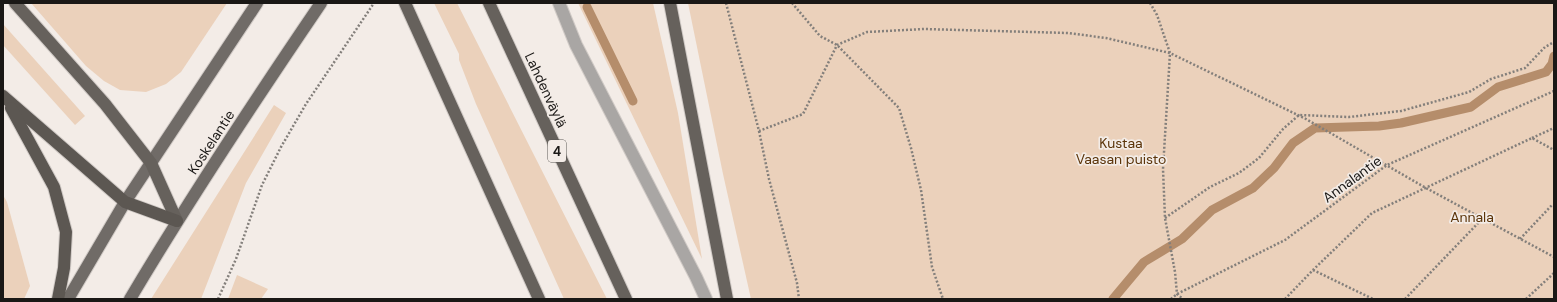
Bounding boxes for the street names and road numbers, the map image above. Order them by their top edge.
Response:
street label: Lahdenväylä [521,50,571,130]
street label: Koskelantie [184,106,238,178]
road number: 4 [548,140,566,162]
street label: Annalantie [1319,152,1385,206]

